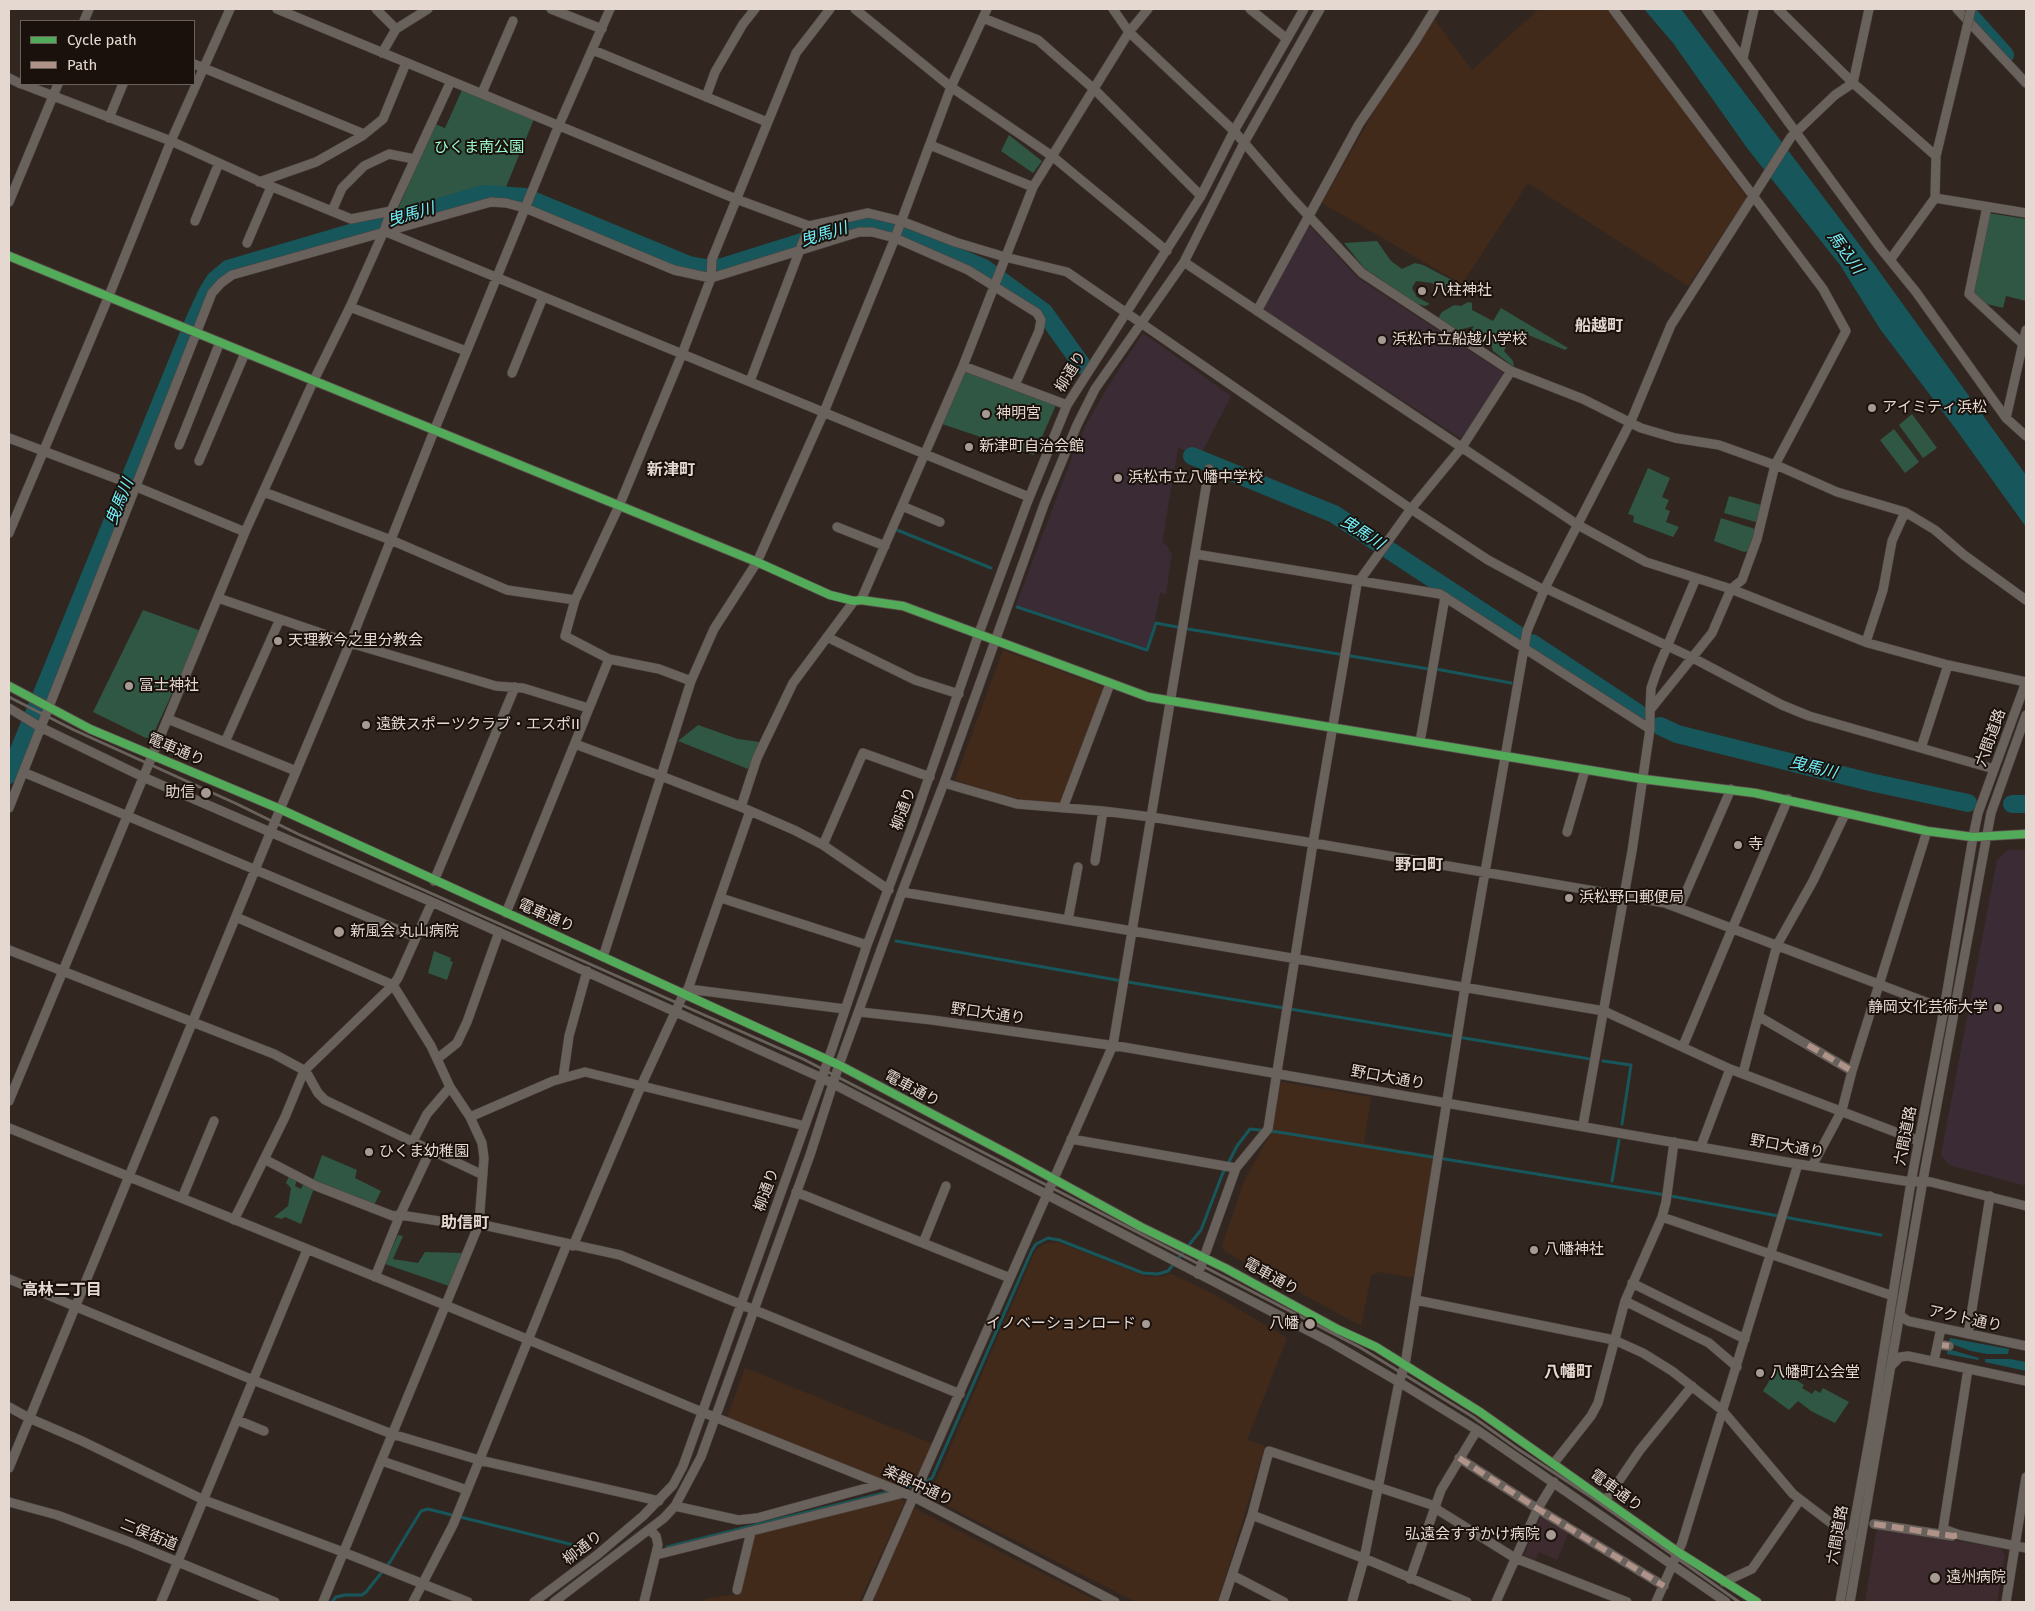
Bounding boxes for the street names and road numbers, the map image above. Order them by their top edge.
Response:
street label: 柳通り [1051,348,1091,396]
street label: 六間道路 [1972,707,2010,769]
street label: 電車通り [145,730,207,770]
street label: 柳通り [888,785,920,833]
street label: 電車通り [515,896,577,936]
street label: 野口大通り [950,1000,1026,1028]
street label: 野口大通り [1350,1063,1426,1093]
street label: 電車通り [881,1067,943,1111]
street label: 六間道路 [1891,1105,1921,1167]
street label: 野口大通り [1749,1132,1825,1162]
street label: 柳通り [751,1166,783,1214]
street label: 電車通り [1240,1255,1302,1299]
street label: アクト通り [1926,1302,2004,1336]
street label: 楽器中通り [880,1462,956,1510]
street label: 電車通り [1586,1466,1646,1516]
street label: 六間道路 [1824,1504,1852,1566]
street label: 二俣街道 [118,1515,180,1555]
street label: 柳通り [560,1527,606,1569]

